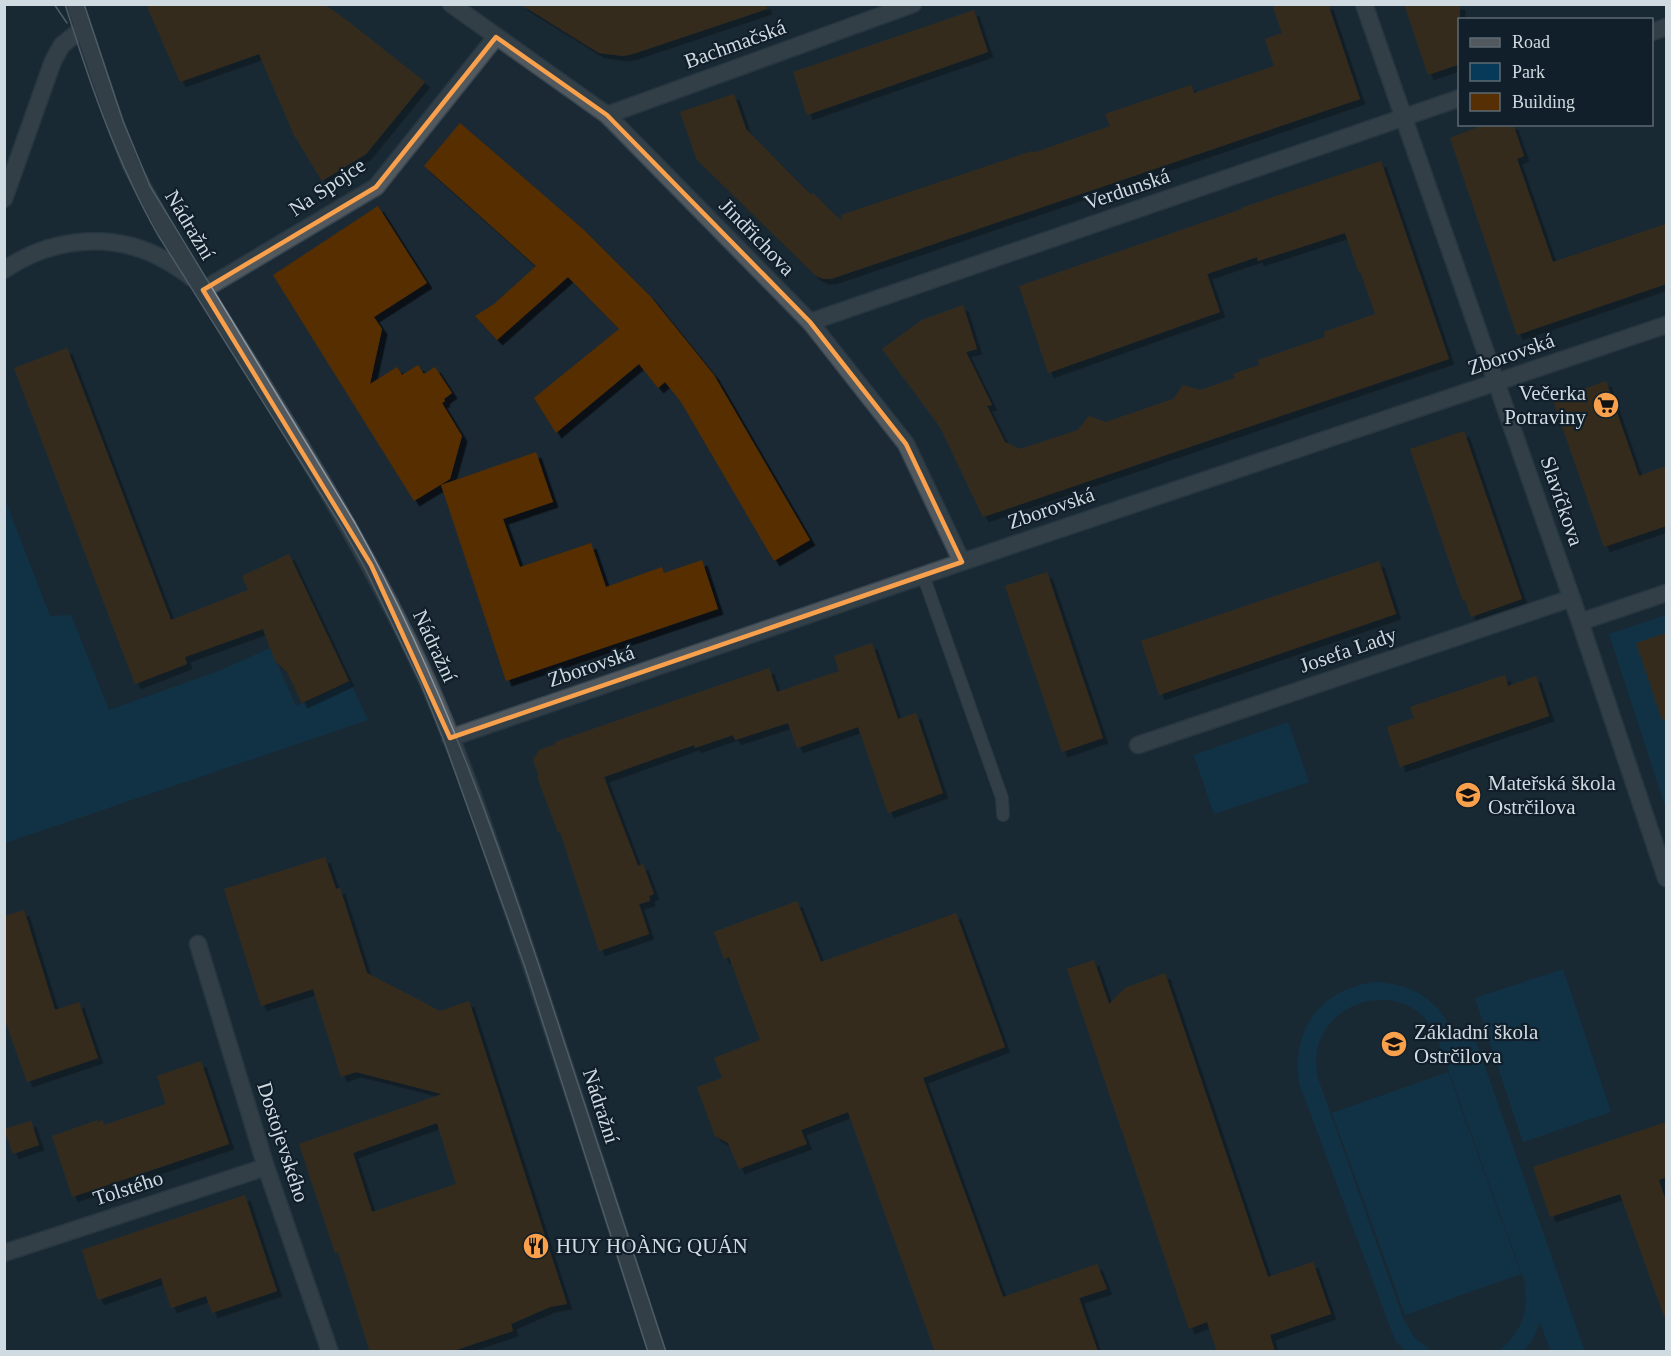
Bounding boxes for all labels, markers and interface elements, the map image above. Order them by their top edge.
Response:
street label: Bachmačská [681,14,790,73]
legend [1458,18,1653,126]
text: Road [1512,32,1550,52]
text: Park [1512,62,1545,82]
text: Building [1512,92,1575,112]
street label: Na Spojce [284,153,370,221]
street label: Verdunská [1081,163,1173,215]
street label: Nádražní [160,186,220,264]
street label: Jindřichova [714,193,800,281]
street label: Zborovská [1465,328,1558,380]
place label: Večerka Potraviny [1504,381,1587,429]
supermarket icon: Večerka Potraviny [1591,390,1621,420]
street label: Slavíčkova [1535,453,1589,550]
street label: Zborovská [1005,482,1098,534]
street label: Nádražní [408,606,462,686]
street label: Josefa Lady [1296,622,1400,678]
street label: Zborovská [545,640,638,692]
place label: Mateřská škola Ostrčilova [1488,771,1616,819]
school or university icon: Mateřská škola Ostrčilova [1453,780,1483,810]
place label: Základní škola Ostrčilova [1414,1020,1539,1068]
school or university icon: Základní škola Ostrčilova [1379,1029,1409,1059]
street label: Nádražní [578,1066,624,1146]
street label: Dostojevského [252,1079,314,1205]
street label: Tolstého [90,1165,166,1211]
restaurant icon: HUY HOÀNG QUÁN [521,1231,551,1261]
place label: HUY HOÀNG QUÁN [556,1234,748,1258]

